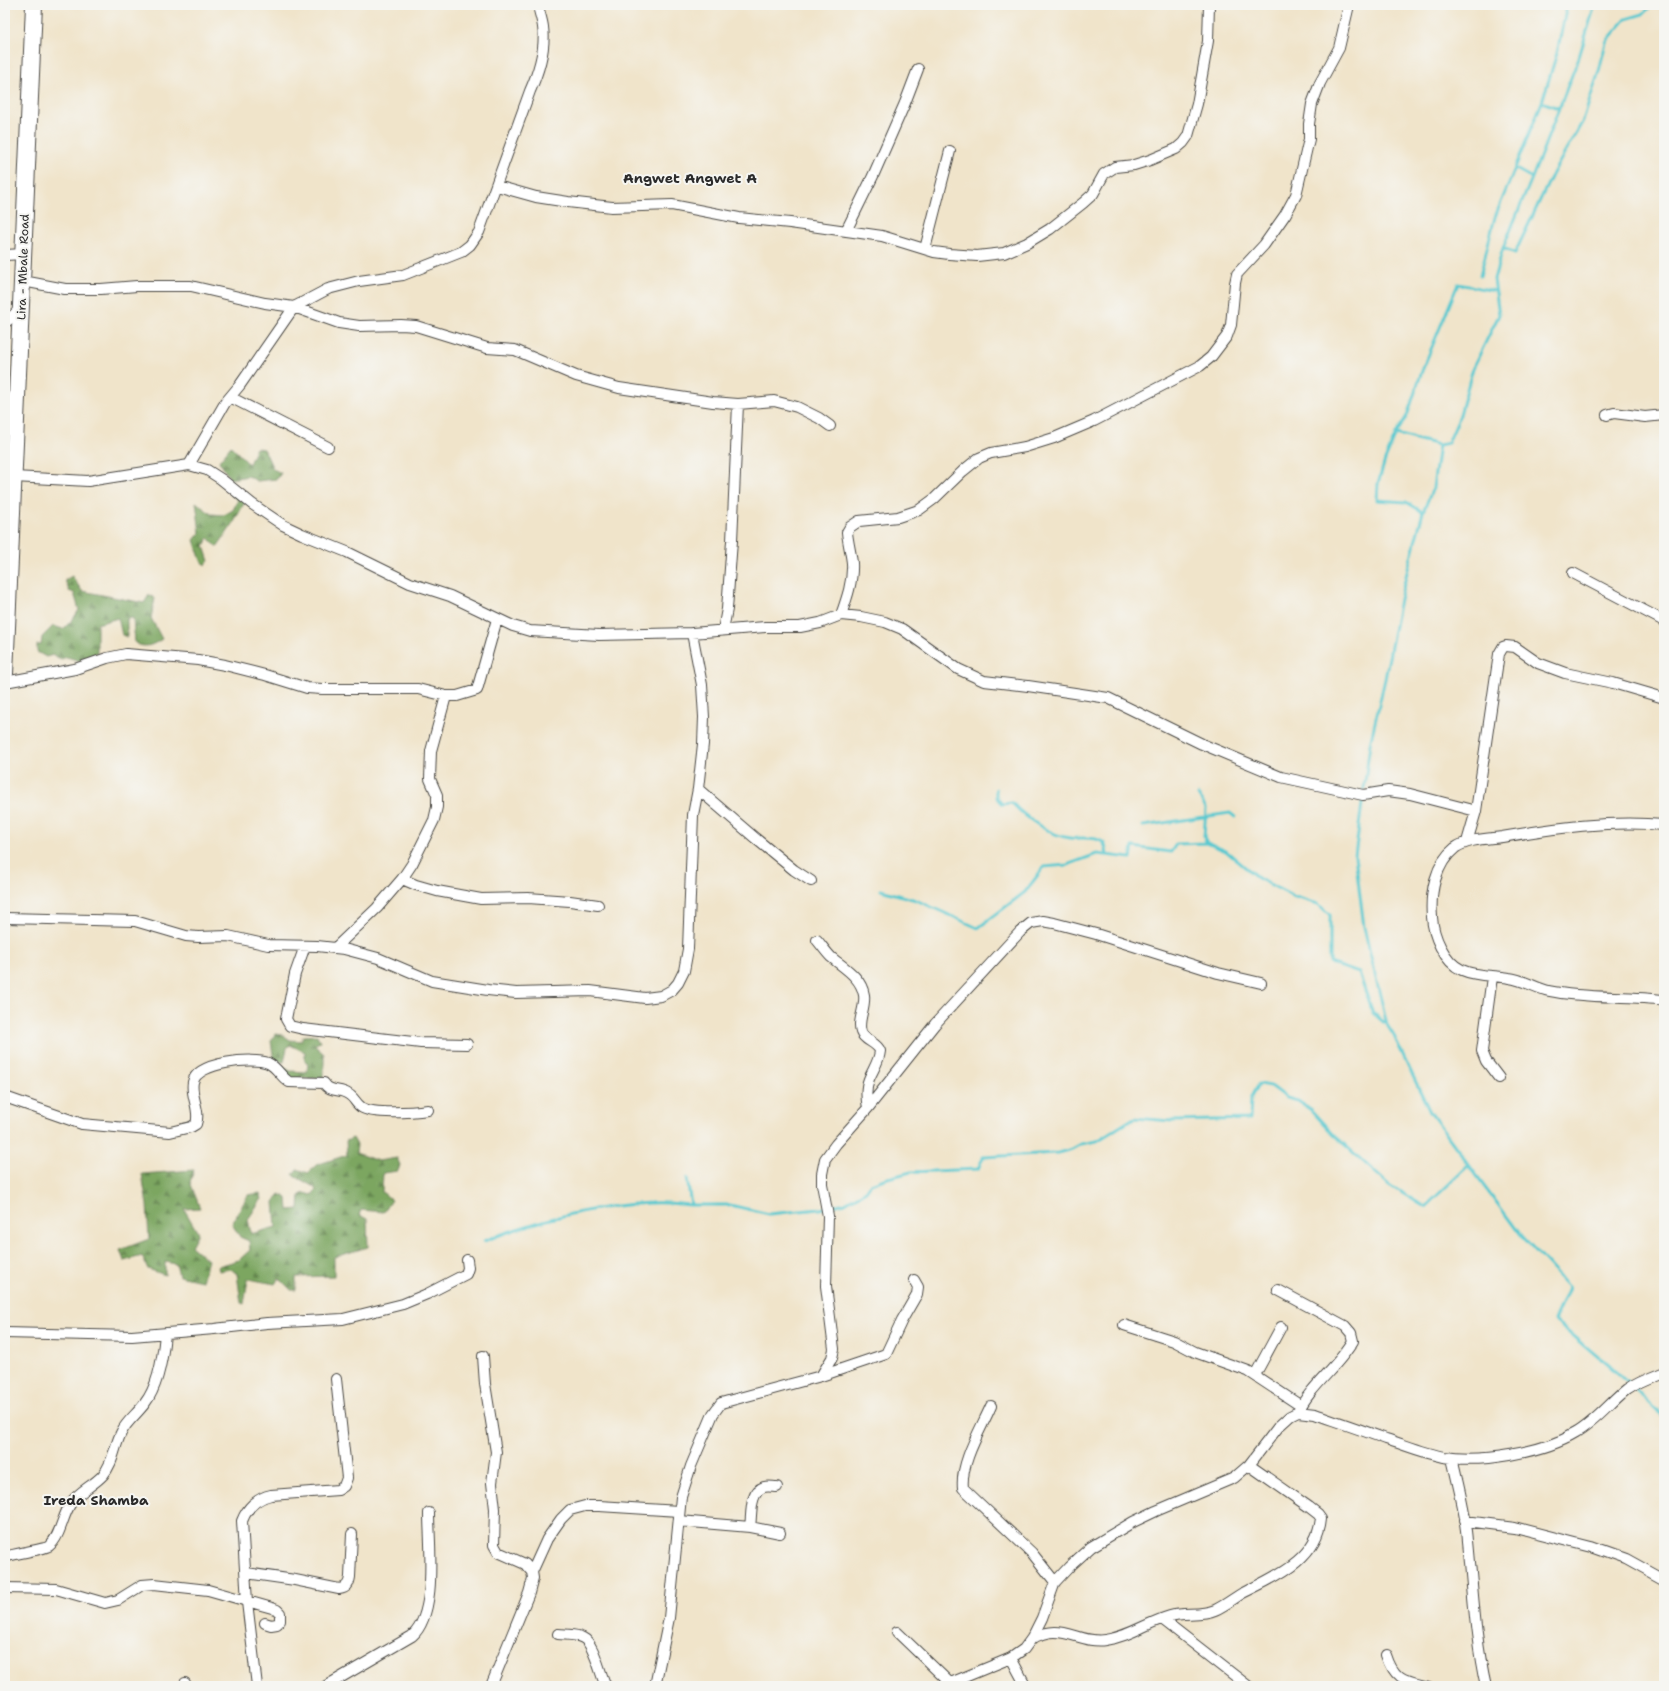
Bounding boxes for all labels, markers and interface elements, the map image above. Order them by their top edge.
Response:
district label: Angwet Angwet A [623,169,757,187]
street label: Lira - Mbale Road [13,213,33,320]
district label: Ireda Shamba [44,1491,149,1509]

